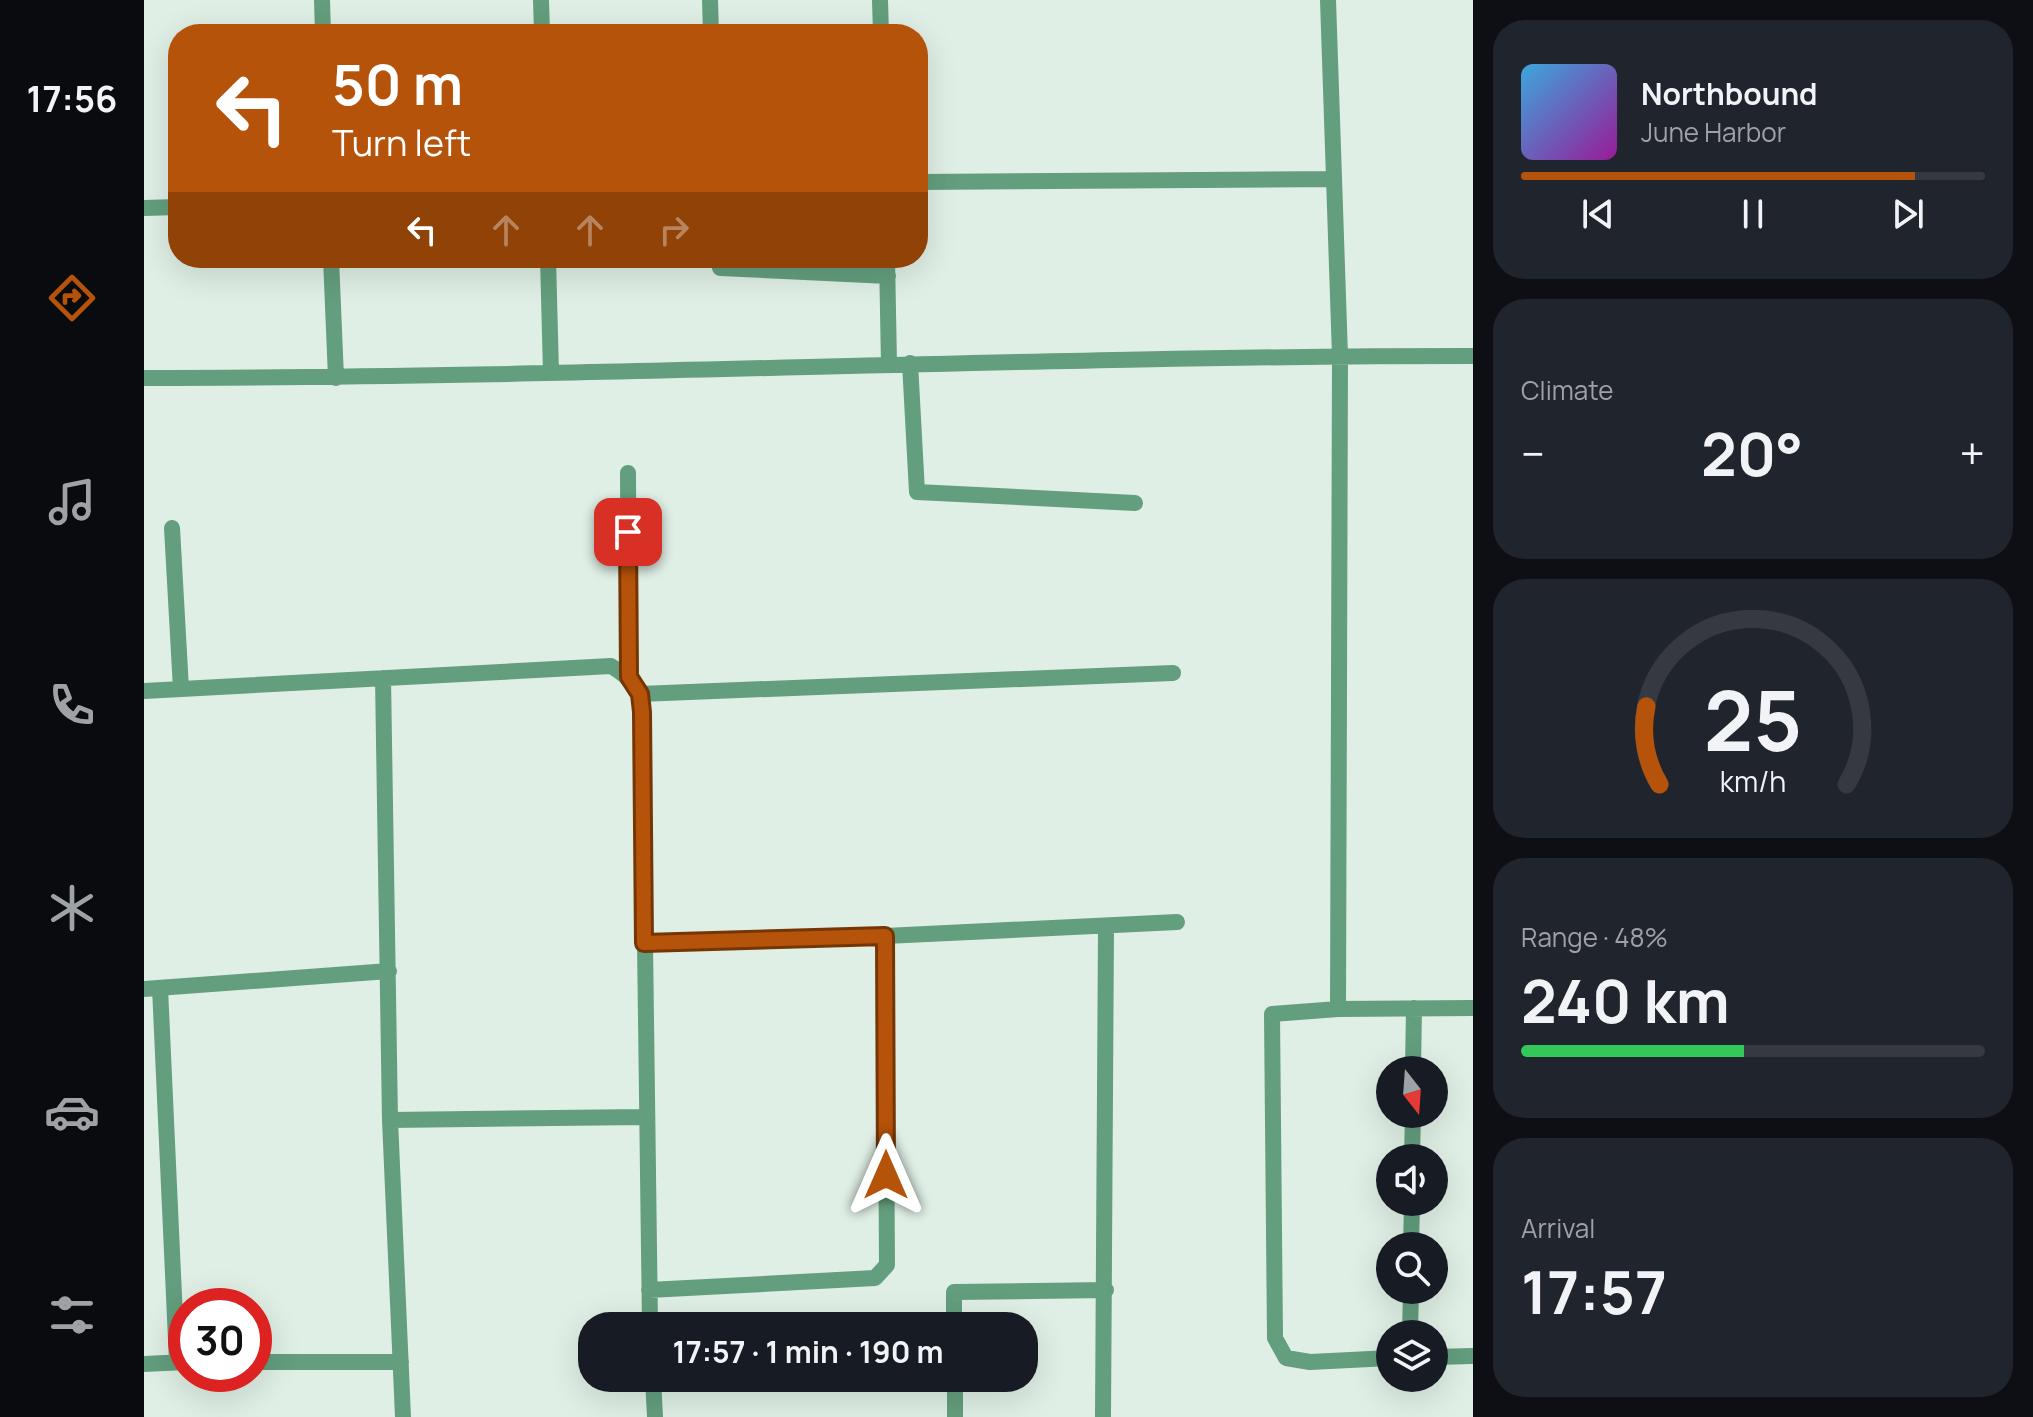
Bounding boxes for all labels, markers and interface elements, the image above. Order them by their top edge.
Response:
text: 50 m [332,45,463,122]
icon: left [200,56,304,160]
text: Northbound [1641,73,1818,114]
text: 17:56 [27,74,117,123]
text: June Harbor [1641,114,1786,150]
text: Turn left [332,118,471,167]
icon: previous [1576,192,1620,236]
icon: pause [1731,192,1775,236]
icon: next [1886,192,1930,236]
icon: left [400,208,444,252]
icon: ahead [484,208,528,252]
icon: ahead [568,208,612,252]
icon: right [652,208,696,252]
icon: directions [44,270,100,326]
text: Climate [1521,372,1613,408]
text: 20° [1701,412,1803,494]
text: − [1521,423,1545,483]
text: + [1960,423,1985,483]
icon: music [44,474,100,530]
pin [594,498,662,566]
icon: arrive [606,510,650,554]
text: 25 [1704,661,1802,775]
icon: phone [44,677,100,733]
text: km/h [1720,762,1786,801]
icon: climate [44,880,100,936]
text: Range · 48% [1521,919,1668,955]
text: 240 km [1521,959,1730,1041]
north arrow [1376,1056,1448,1128]
map controls [1376,1056,1448,1392]
icon: car [44,1084,100,1140]
position arrow [844,1133,928,1217]
button: sound [1376,1144,1448,1216]
text: Arrival [1521,1210,1595,1246]
button: search [1376,1232,1448,1304]
text: 17:57 [1521,1250,1667,1332]
icon: filters [44,1287,100,1343]
speed limit sign: 30 [168,1288,272,1392]
button: layers [1376,1320,1448,1392]
text: 17:57 · 1 min · 190 m [673,1331,943,1372]

